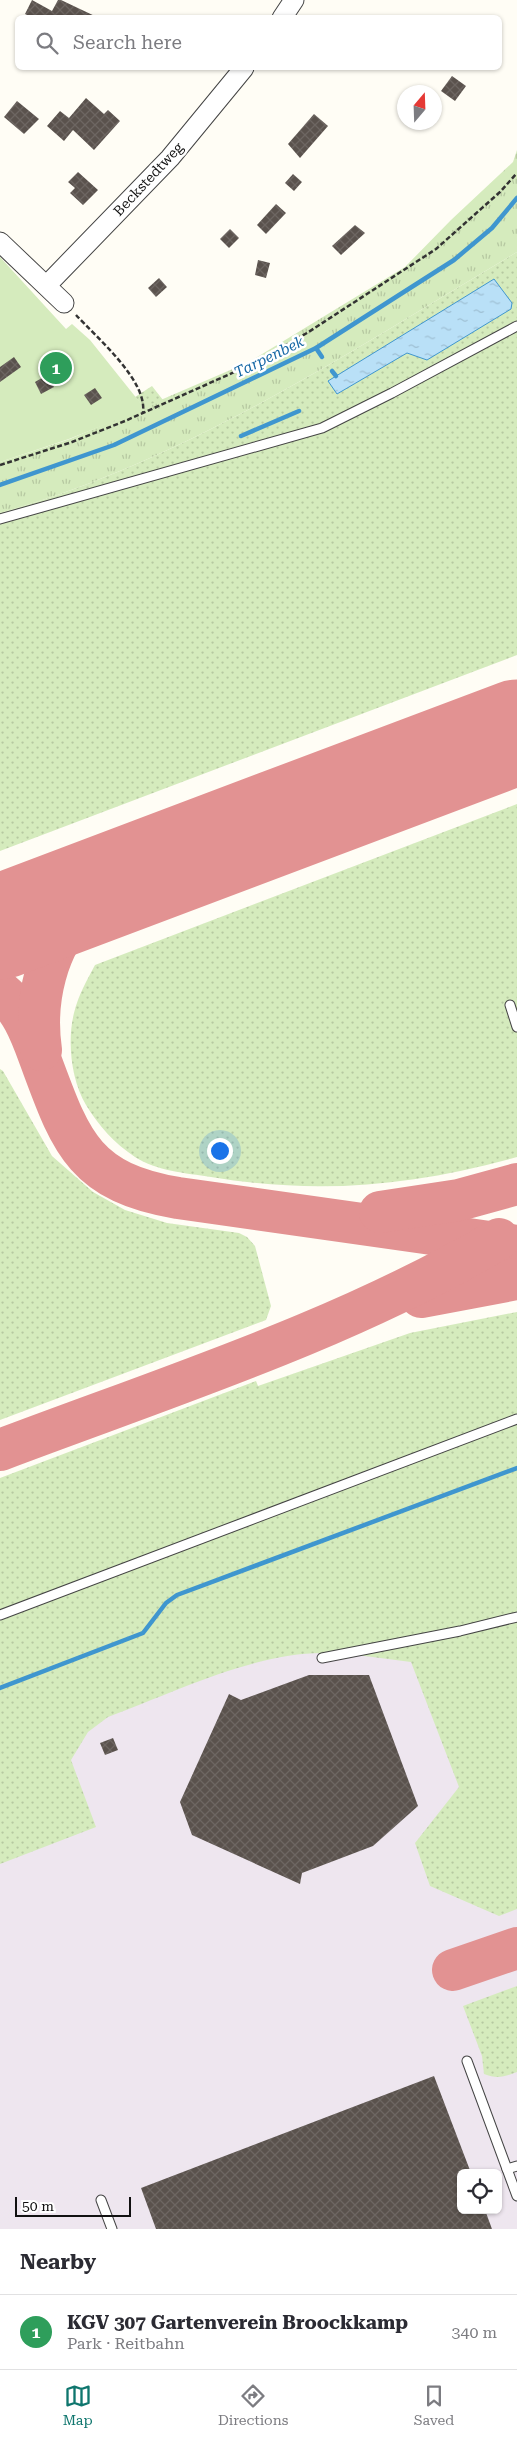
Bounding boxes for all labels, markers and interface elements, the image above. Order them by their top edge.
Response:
search box [15,15,502,70]
icon: search [33,29,61,57]
text: Search here [73,31,182,54]
north arrow [397,85,442,130]
street label: Beckstedtweg [110,139,186,219]
water label: Tarpenbek [231,332,308,382]
pin: 1 [40,349,72,387]
your location [207,1138,233,1164]
map controls [457,2169,502,2214]
button: locate [457,2169,502,2214]
scale bar [15,2194,131,2217]
text: 50 m [22,2198,54,2214]
text: Nearby [20,2250,96,2274]
text: KGV 307 Gartenverein Broockkamp [67,2311,408,2334]
text: 1 [32,2323,40,2342]
text: 340 m [451,2323,497,2342]
text: Park · Reitbahn [67,2334,185,2353]
tab: Map [63,2382,93,2428]
tab: Directions [218,2382,288,2428]
tab: Saved [414,2382,454,2428]

